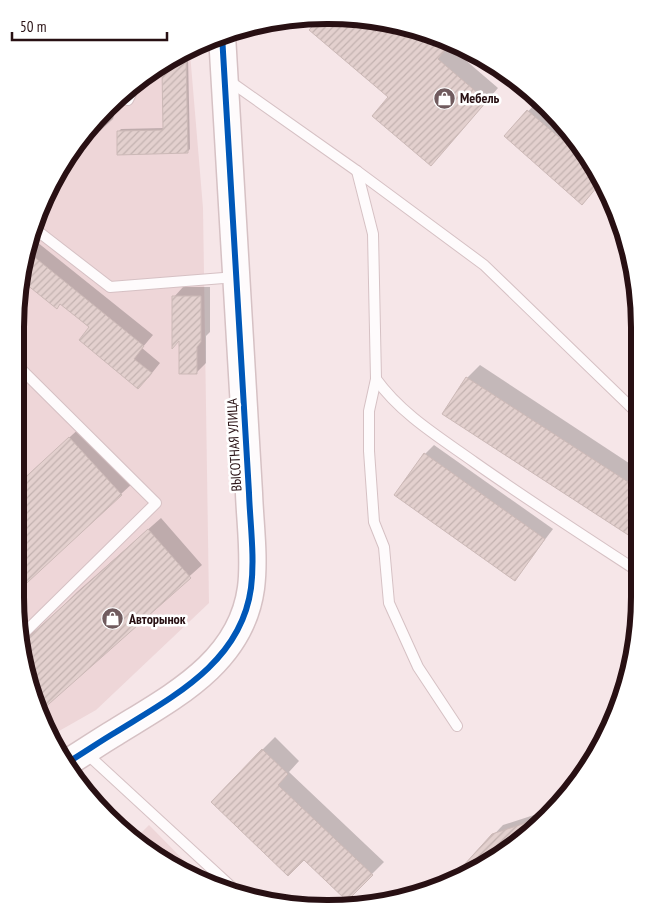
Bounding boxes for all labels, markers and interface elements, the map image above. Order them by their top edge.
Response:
scale bar [12,10,168,42]
text: 50 m [20,17,46,36]
shop icon: Мебель [432,86,456,110]
place label: Мебель [460,89,499,107]
street label: ВЫСОТНАЯ УЛИЦА [223,398,245,492]
shop icon: Авторынок [101,607,125,631]
place label: Авторынок [128,610,186,628]

